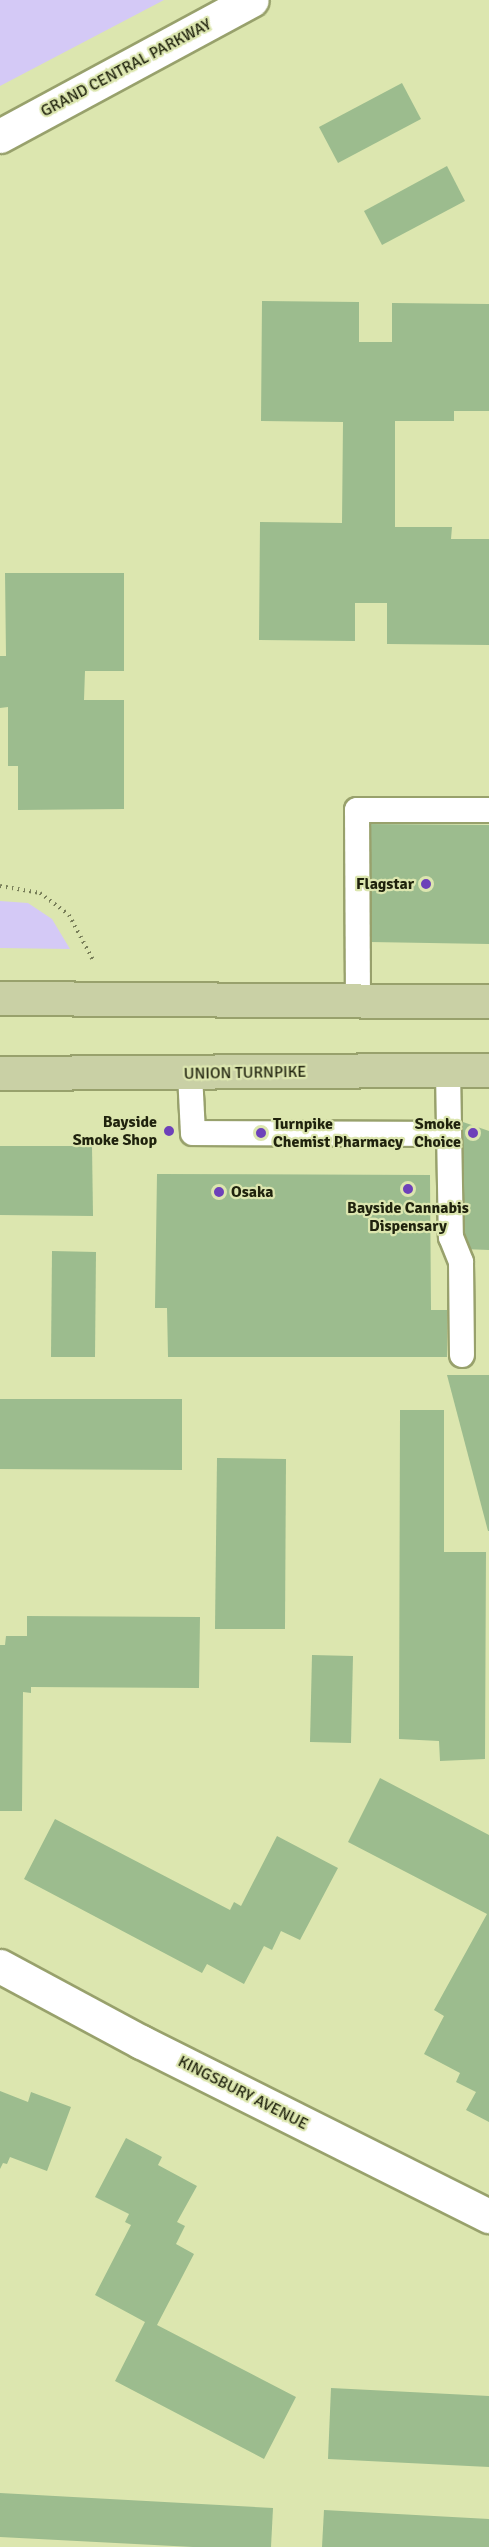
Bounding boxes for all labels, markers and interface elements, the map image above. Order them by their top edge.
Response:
street label: GRAND CENTRAL PARKWAY [38,15,214,121]
place label: Flagstar [356,874,414,894]
marker: Flagstar [419,877,433,891]
street label: UNION TURNPIKE [184,1062,306,1084]
place label: Bayside Smoke Shop [73,1112,157,1150]
place label: Turnpike Chemist Pharmacy [273,1114,403,1152]
place label: Smoke Choice [414,1114,461,1152]
marker: Bayside Smoke Shop [162,1124,176,1138]
marker: Turnpike Chemist Pharmacy [254,1126,268,1140]
marker: Smoke Choice [466,1126,480,1140]
place label: Osaka [231,1182,274,1202]
marker: Bayside Cannabis Dispensary [401,1182,415,1196]
marker: Osaka [212,1185,226,1199]
place label: Bayside Cannabis Dispensary [347,1198,469,1236]
street label: KINGSBURY AVENUE [175,2052,311,2134]

